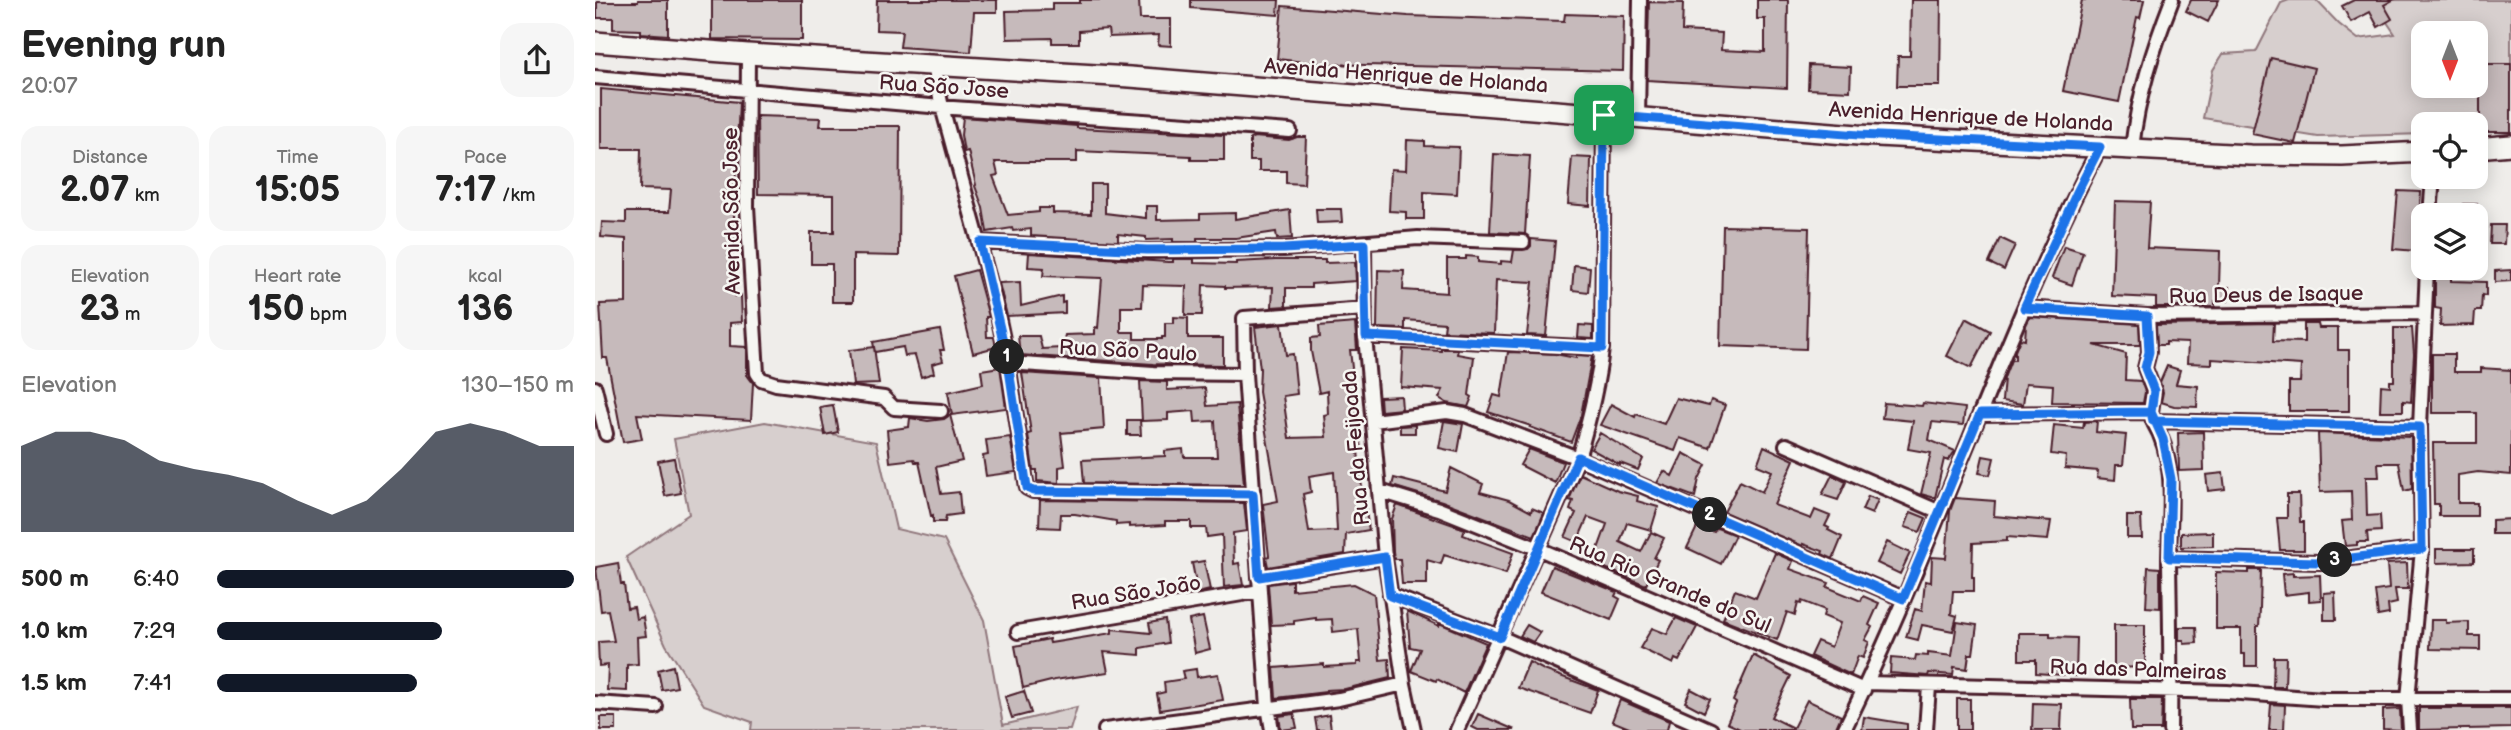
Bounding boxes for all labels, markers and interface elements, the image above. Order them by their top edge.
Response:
north arrow [2411,21,2489,98]
map controls [2411,21,2488,280]
text: Evening run [21,23,226,68]
button: share [500,23,574,97]
street label: Avenida Henrique de Holanda [1263,54,1549,98]
street label: Rua São Jose [878,70,1010,104]
text: 20:07 [21,72,78,100]
pin [1574,85,1634,145]
icon: arrive [1585,96,1623,134]
street label: Avenida Henrique de Holanda [1828,97,2114,137]
button: locate [2411,112,2488,189]
street label: Avenida São Jose [718,127,746,295]
text: Distance [72,146,148,169]
text: Time [276,146,319,169]
text: Pace [464,146,507,169]
text: 2.07 [60,169,130,212]
text: 15:05 [255,169,340,212]
text: 7:17 [435,169,497,212]
text: km [130,184,160,207]
text: /km [497,184,535,207]
button: layers [2411,203,2488,280]
text: Elevation [70,265,149,288]
text: Heart rate [254,265,341,288]
text: kcal [468,265,502,288]
street label: Rua Deus de Isaque [2168,281,2364,309]
text: 23 [79,288,120,331]
text: 150 [248,288,305,331]
text: 136 [457,288,513,331]
text: m [120,303,141,326]
text: bpm [305,303,347,326]
street label: Rua São Paulo [1058,335,1198,367]
pin: 1 [989,340,1025,374]
text: 1 [1003,345,1011,368]
street label: Rua da Feijoada [1337,369,1375,527]
text: Elevation [21,371,117,399]
text: 130–150 m [461,371,574,399]
pin: 2 [1693,498,1727,532]
text: 2 [1704,503,1715,526]
street label: Rua Rio Grande do Sul [1565,531,1775,639]
pin: 3 [2317,542,2353,578]
text: 3 [2329,548,2340,571]
text: 500 m [21,565,89,593]
text: 6:40 [133,565,179,593]
street label: Rua São João [1069,570,1203,616]
text: 1.0 km [21,617,88,645]
text: 7:29 [133,617,176,645]
street label: Rua das Palmeiras [2049,654,2227,686]
text: 1.5 km [21,669,87,697]
text: 7:41 [133,669,172,697]

